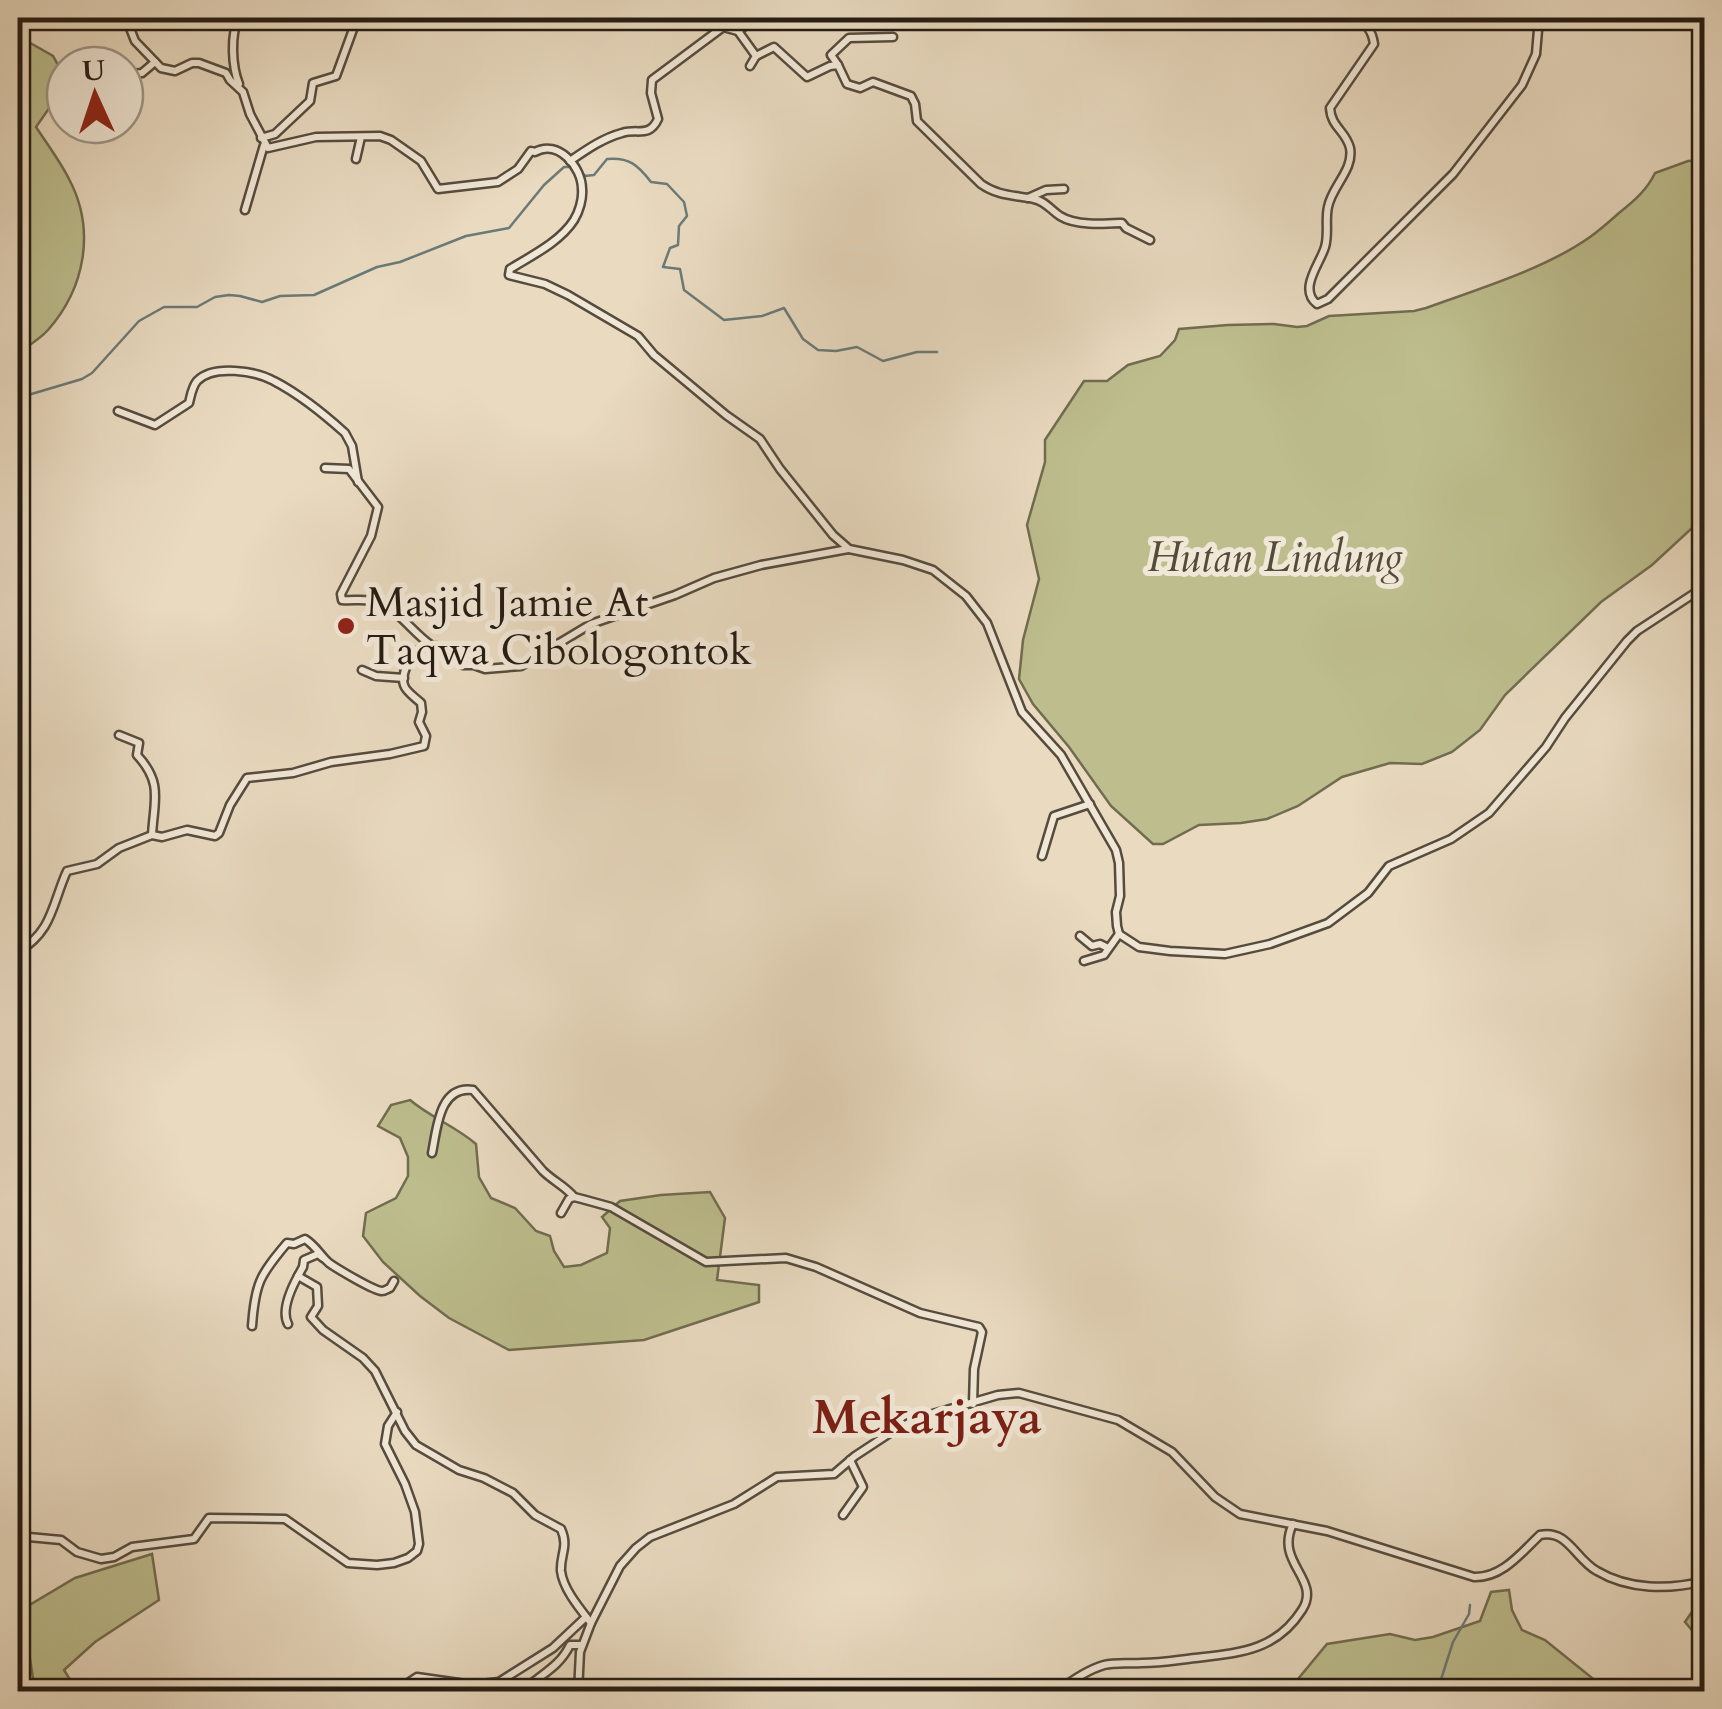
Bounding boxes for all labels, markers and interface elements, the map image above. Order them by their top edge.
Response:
north arrow [45,45,145,145]
text: U [81,51,106,91]
park label: Hutan Lindung [1147,529,1403,586]
place label: Masjid Jamie At Taqwa Cibologontok [366,574,752,679]
marker: Masjid Jamie At Taqwa Cibologontok [335,615,357,637]
district label: Mekarjaya [812,1385,1042,1450]

